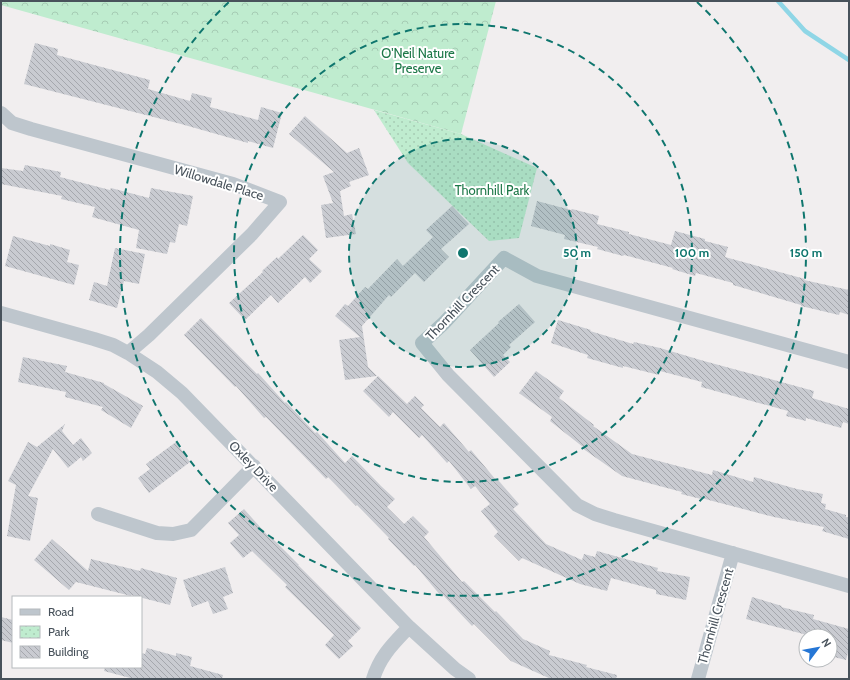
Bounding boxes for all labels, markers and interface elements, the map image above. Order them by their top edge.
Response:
park label: O'Neil Nature Preserve [381,45,455,76]
street label: Willowdale Place [172,161,266,203]
park label: Thornhill Park [455,182,530,198]
text: 50 m [563,245,591,260]
text: 100 m [675,245,709,260]
text: 150 m [790,245,822,260]
centre of rings [456,246,470,260]
street label: Thornhill Crescent [422,260,503,343]
street label: Oxley Drive [226,437,282,495]
street label: Thornhill Crescent [694,566,737,666]
legend [12,596,142,668]
text: Road [48,604,74,619]
text: Park [48,624,70,639]
north arrow [798,628,838,668]
text: N [818,636,834,650]
text: Building [48,644,90,659]

